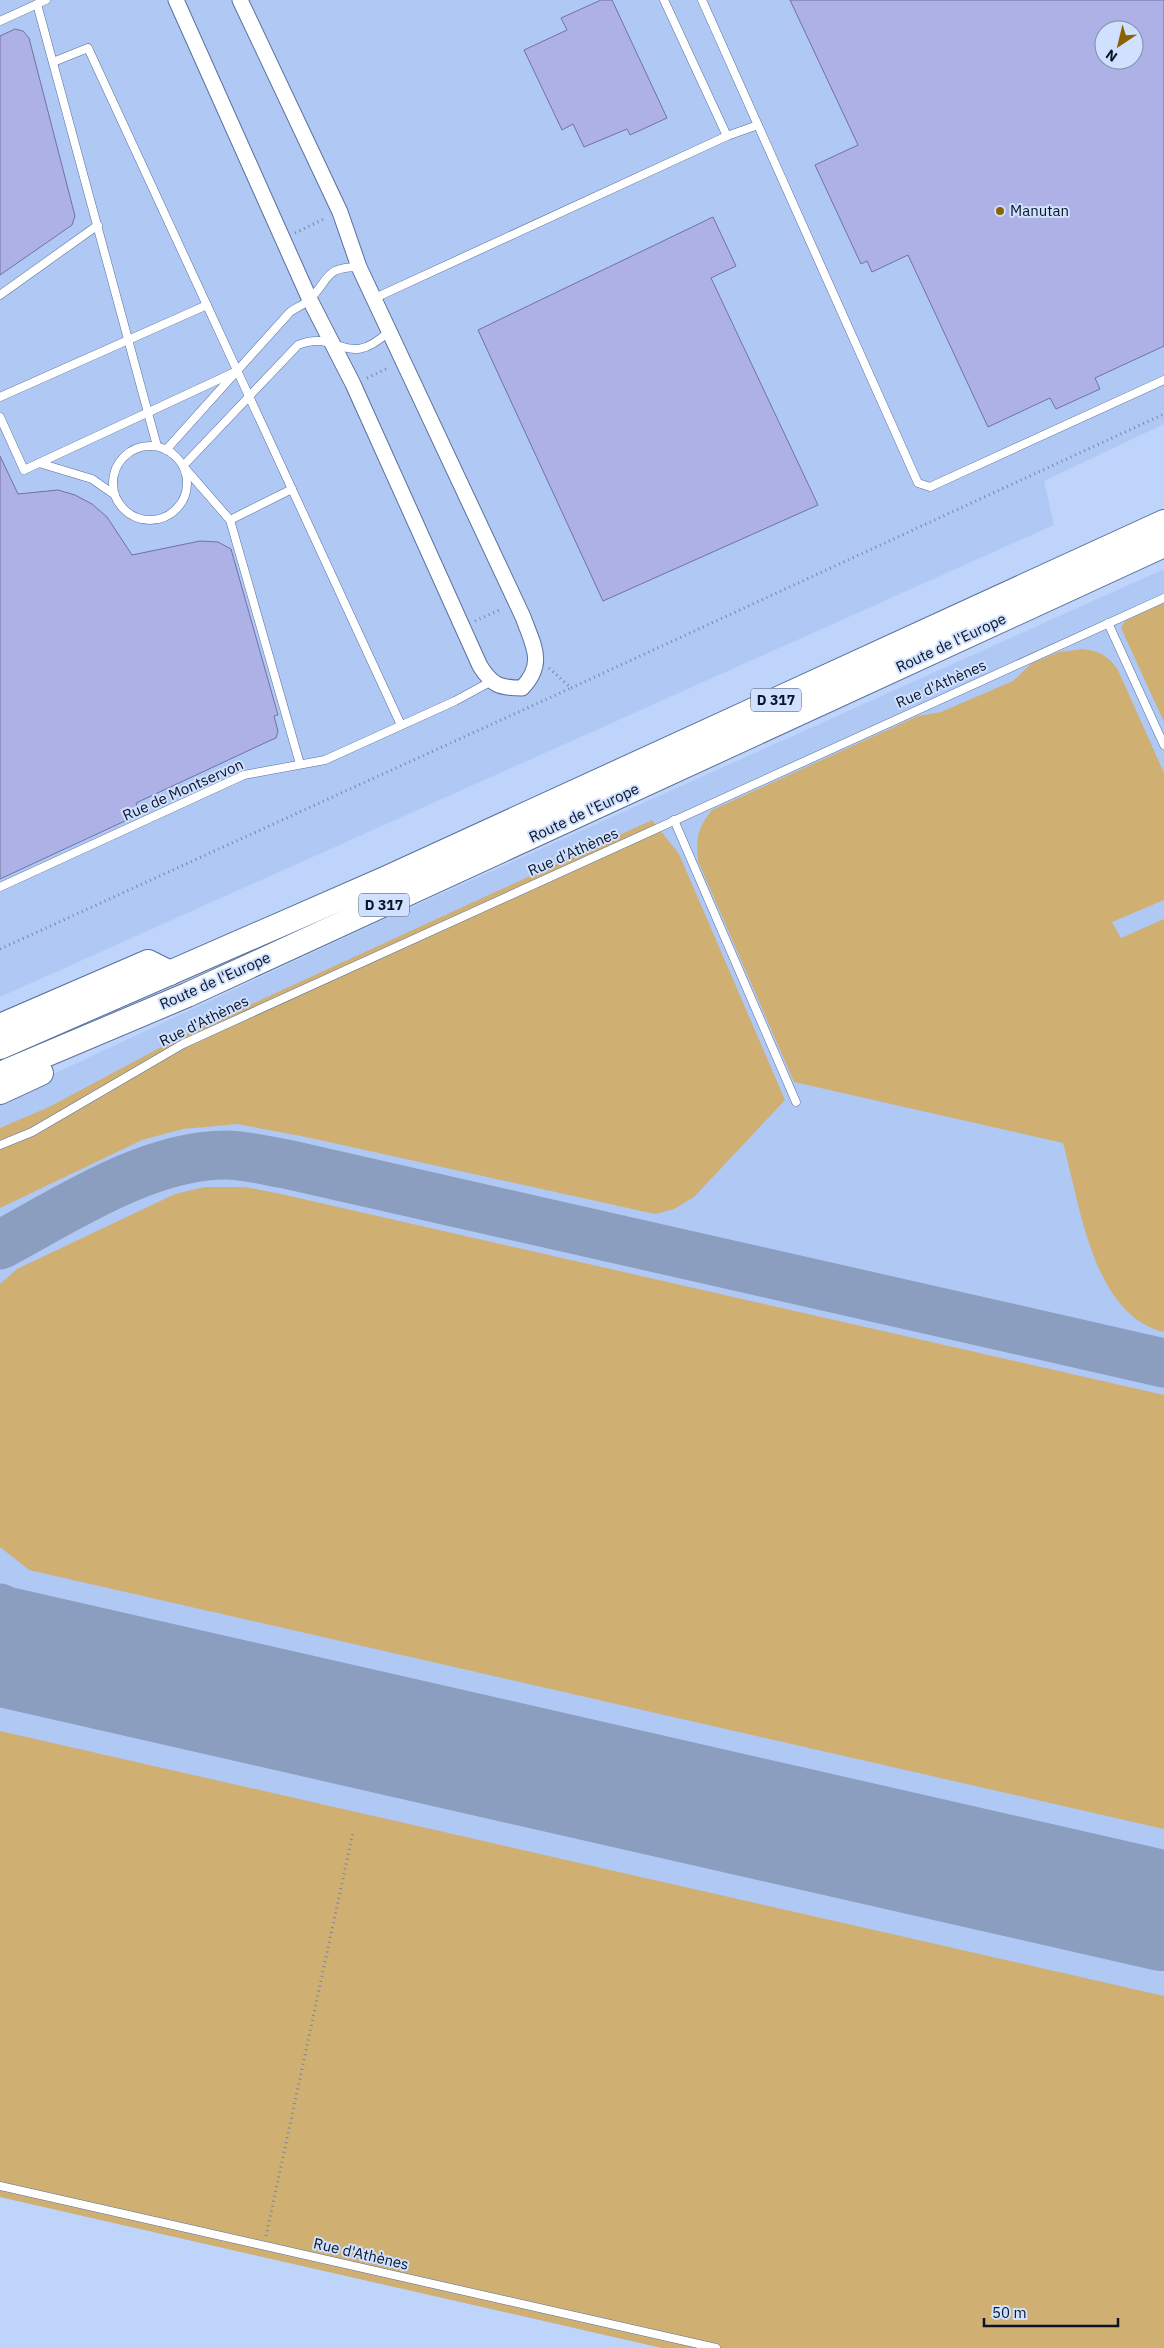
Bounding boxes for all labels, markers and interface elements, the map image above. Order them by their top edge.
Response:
north arrow [1094,20,1144,70]
text: N [1102,45,1121,66]
place label: Manutan [1010,201,1069,220]
marker: Manutan [994,205,1006,217]
street label: Route de l'Europe [893,609,1009,676]
street label: Rue d'Athènes [893,655,989,712]
road number: D 317 [751,688,801,712]
street label: Rue de Montservon [119,754,246,825]
street label: Route de l'Europe [526,779,642,846]
street label: Rue d'Athènes [525,823,621,880]
road number: D 317 [359,894,409,916]
street label: Route de l'Europe [156,948,273,1014]
street label: Rue d'Athènes [156,991,252,1050]
street label: Rue d'Athènes [312,2233,411,2274]
scale bar [984,2296,1118,2328]
text: 50 m [992,2303,1027,2322]

